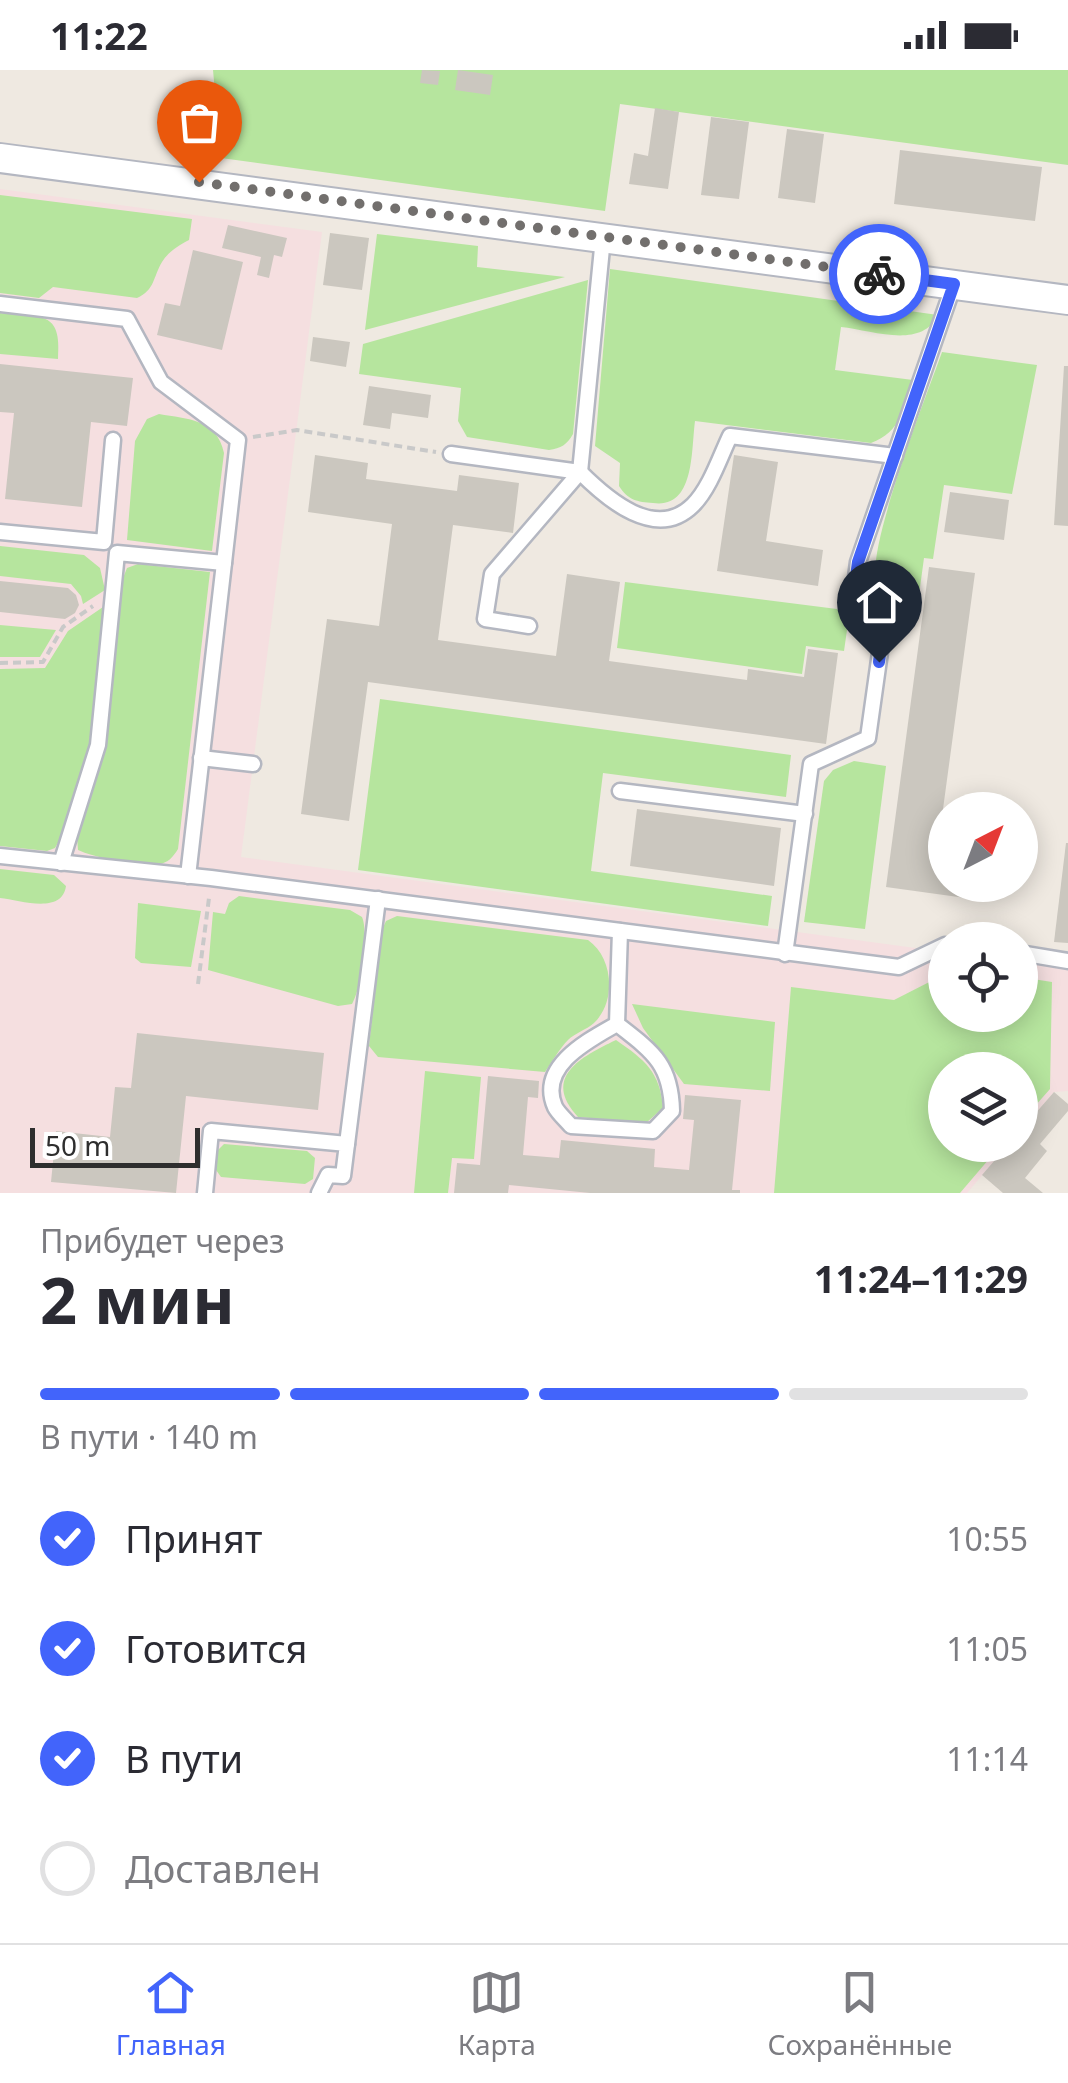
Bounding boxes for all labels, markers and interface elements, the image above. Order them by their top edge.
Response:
text: 11:22 [50,9,148,61]
pin [157,80,242,183]
icon: bag [172,95,227,150]
courier [829,224,929,324]
icon: bike [852,247,907,302]
pin [837,560,922,663]
icon: home [852,575,907,630]
north arrow [928,792,1038,902]
map controls [928,792,1038,1162]
button: locate [928,922,1038,1032]
button: layers [928,1052,1038,1162]
scale bar [30,1123,200,1168]
text: 50 m [45,1126,111,1164]
text: Прибудет через [40,1219,285,1262]
text: 11:24–11:29 [814,1252,1028,1304]
text: 2 мин [40,1255,235,1343]
text: В пути · 140 m [40,1415,258,1458]
icon: check [40,1511,95,1566]
text: Принят [125,1512,262,1564]
text: 10:55 [946,1517,1028,1560]
icon: check [40,1621,95,1676]
text: Готовится [125,1622,307,1674]
text: 11:05 [946,1627,1028,1670]
icon: check [40,1731,95,1786]
text: В пути [125,1732,243,1784]
text: 11:14 [946,1737,1028,1780]
text: Доставлен [125,1842,321,1894]
tab: Главная [116,1965,226,2063]
tab: Карта [458,1965,536,2063]
tab: Сохранённые [768,1965,952,2063]

